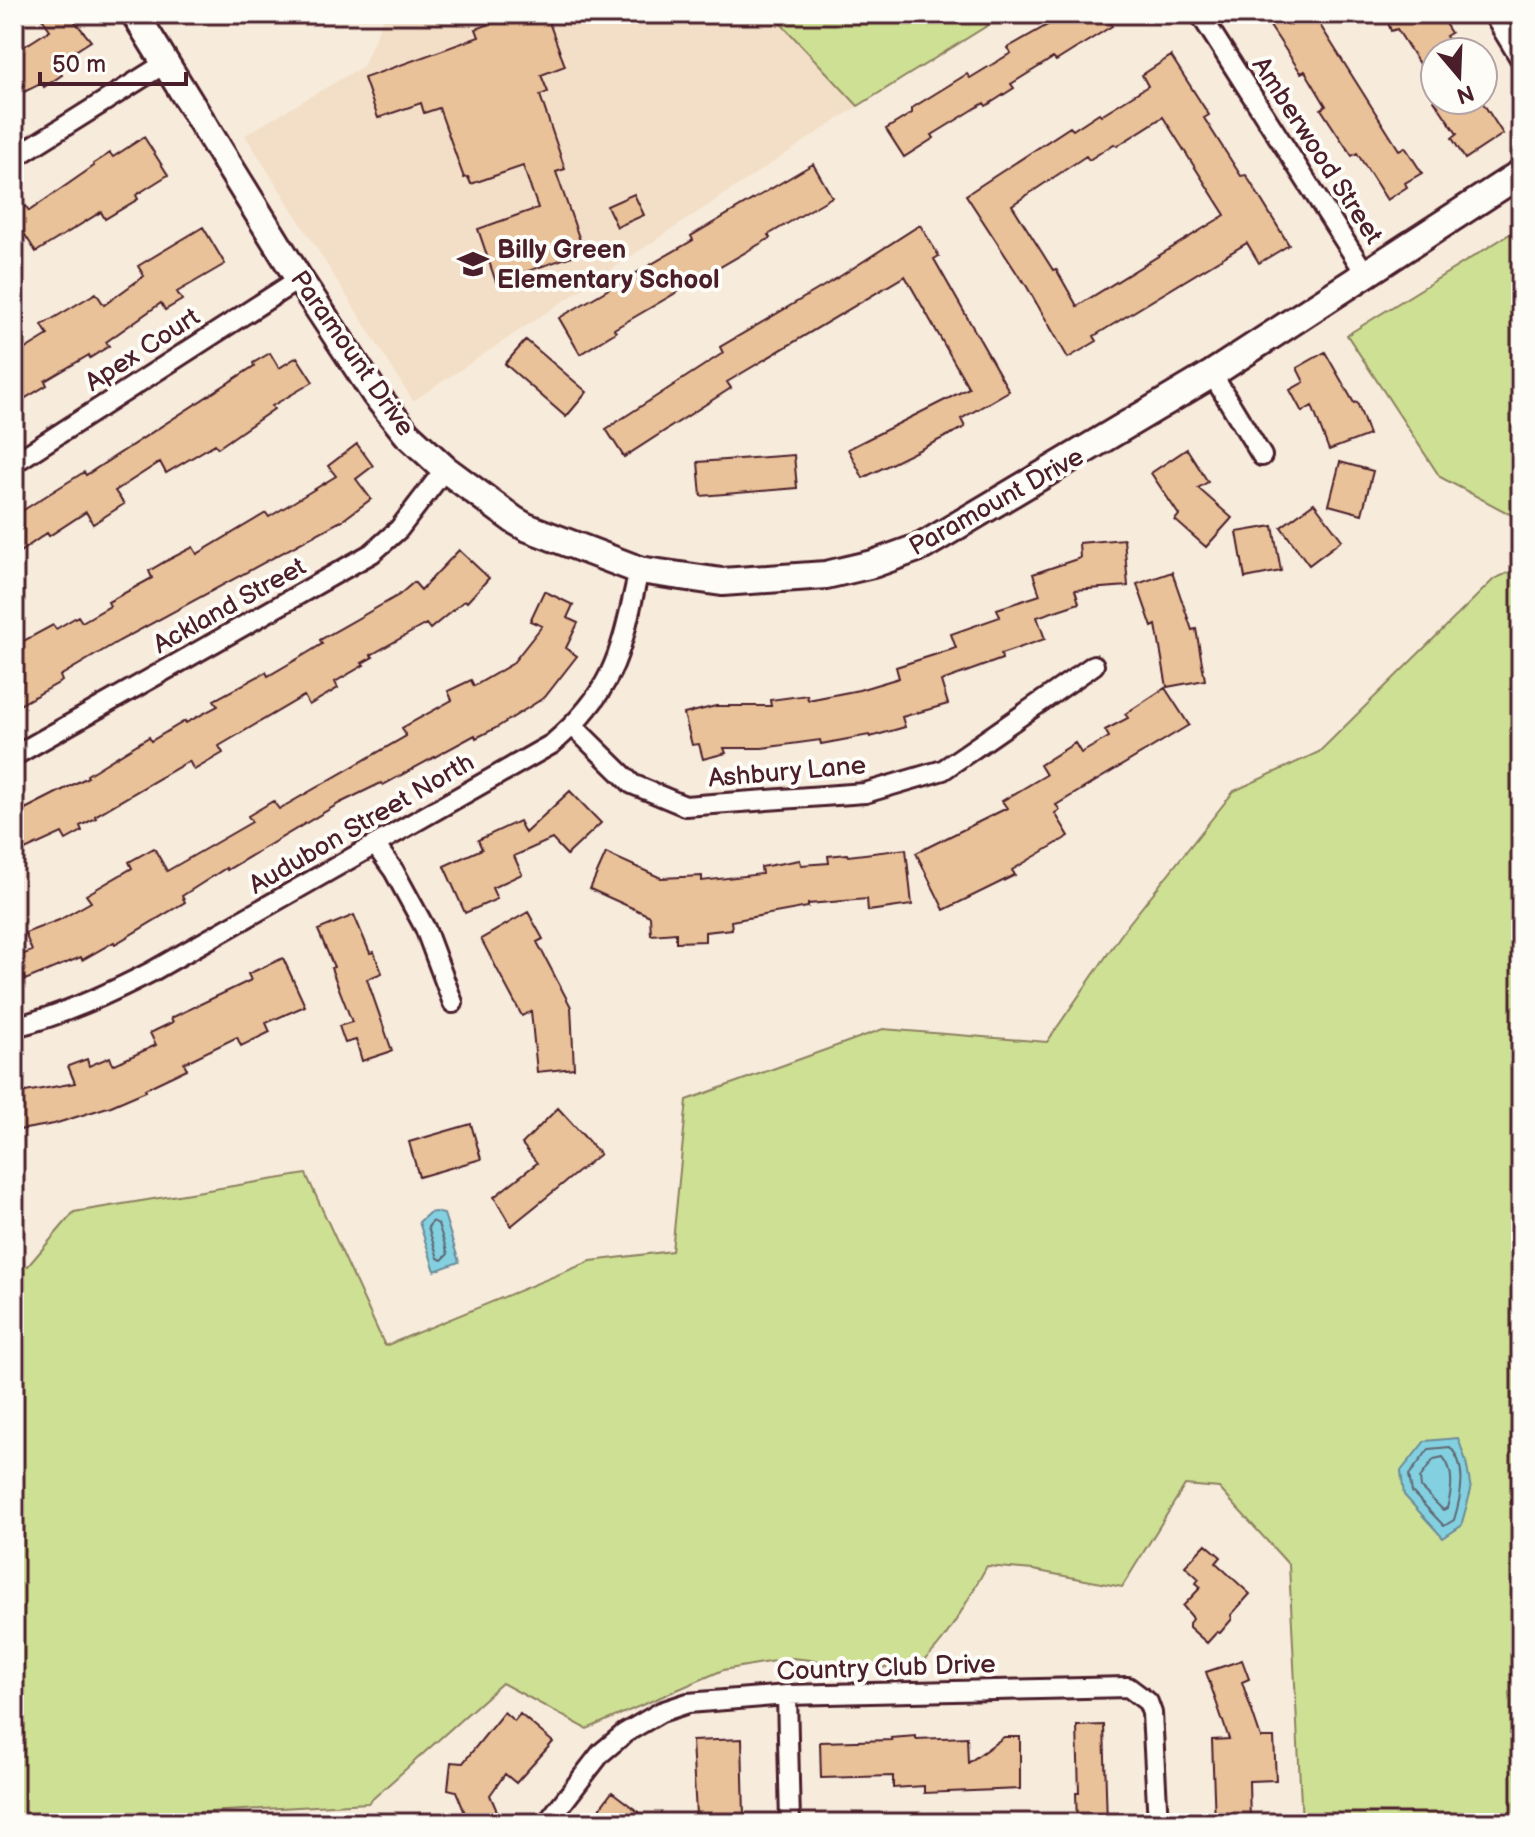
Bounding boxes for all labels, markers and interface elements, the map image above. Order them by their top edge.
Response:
scale bar [40,36,186,86]
north arrow [1419,36,1499,116]
text: 50 m [52,50,106,79]
street label: Amberwood Street [1245,52,1389,250]
text: N [1453,78,1477,109]
place label: Billy Green Elementary School [497,235,720,296]
school or university icon: Billy Green Elementary School [456,247,490,281]
street label: Paramount Drive [283,265,420,443]
street label: Apex Court [80,302,206,399]
street label: Paramount Drive [904,442,1089,563]
street label: Ackland Street [148,552,311,661]
street label: Audubon Street North [244,747,480,901]
street label: Ashbury Lane [707,750,867,795]
street label: Country Club Drive [776,1649,996,1688]

